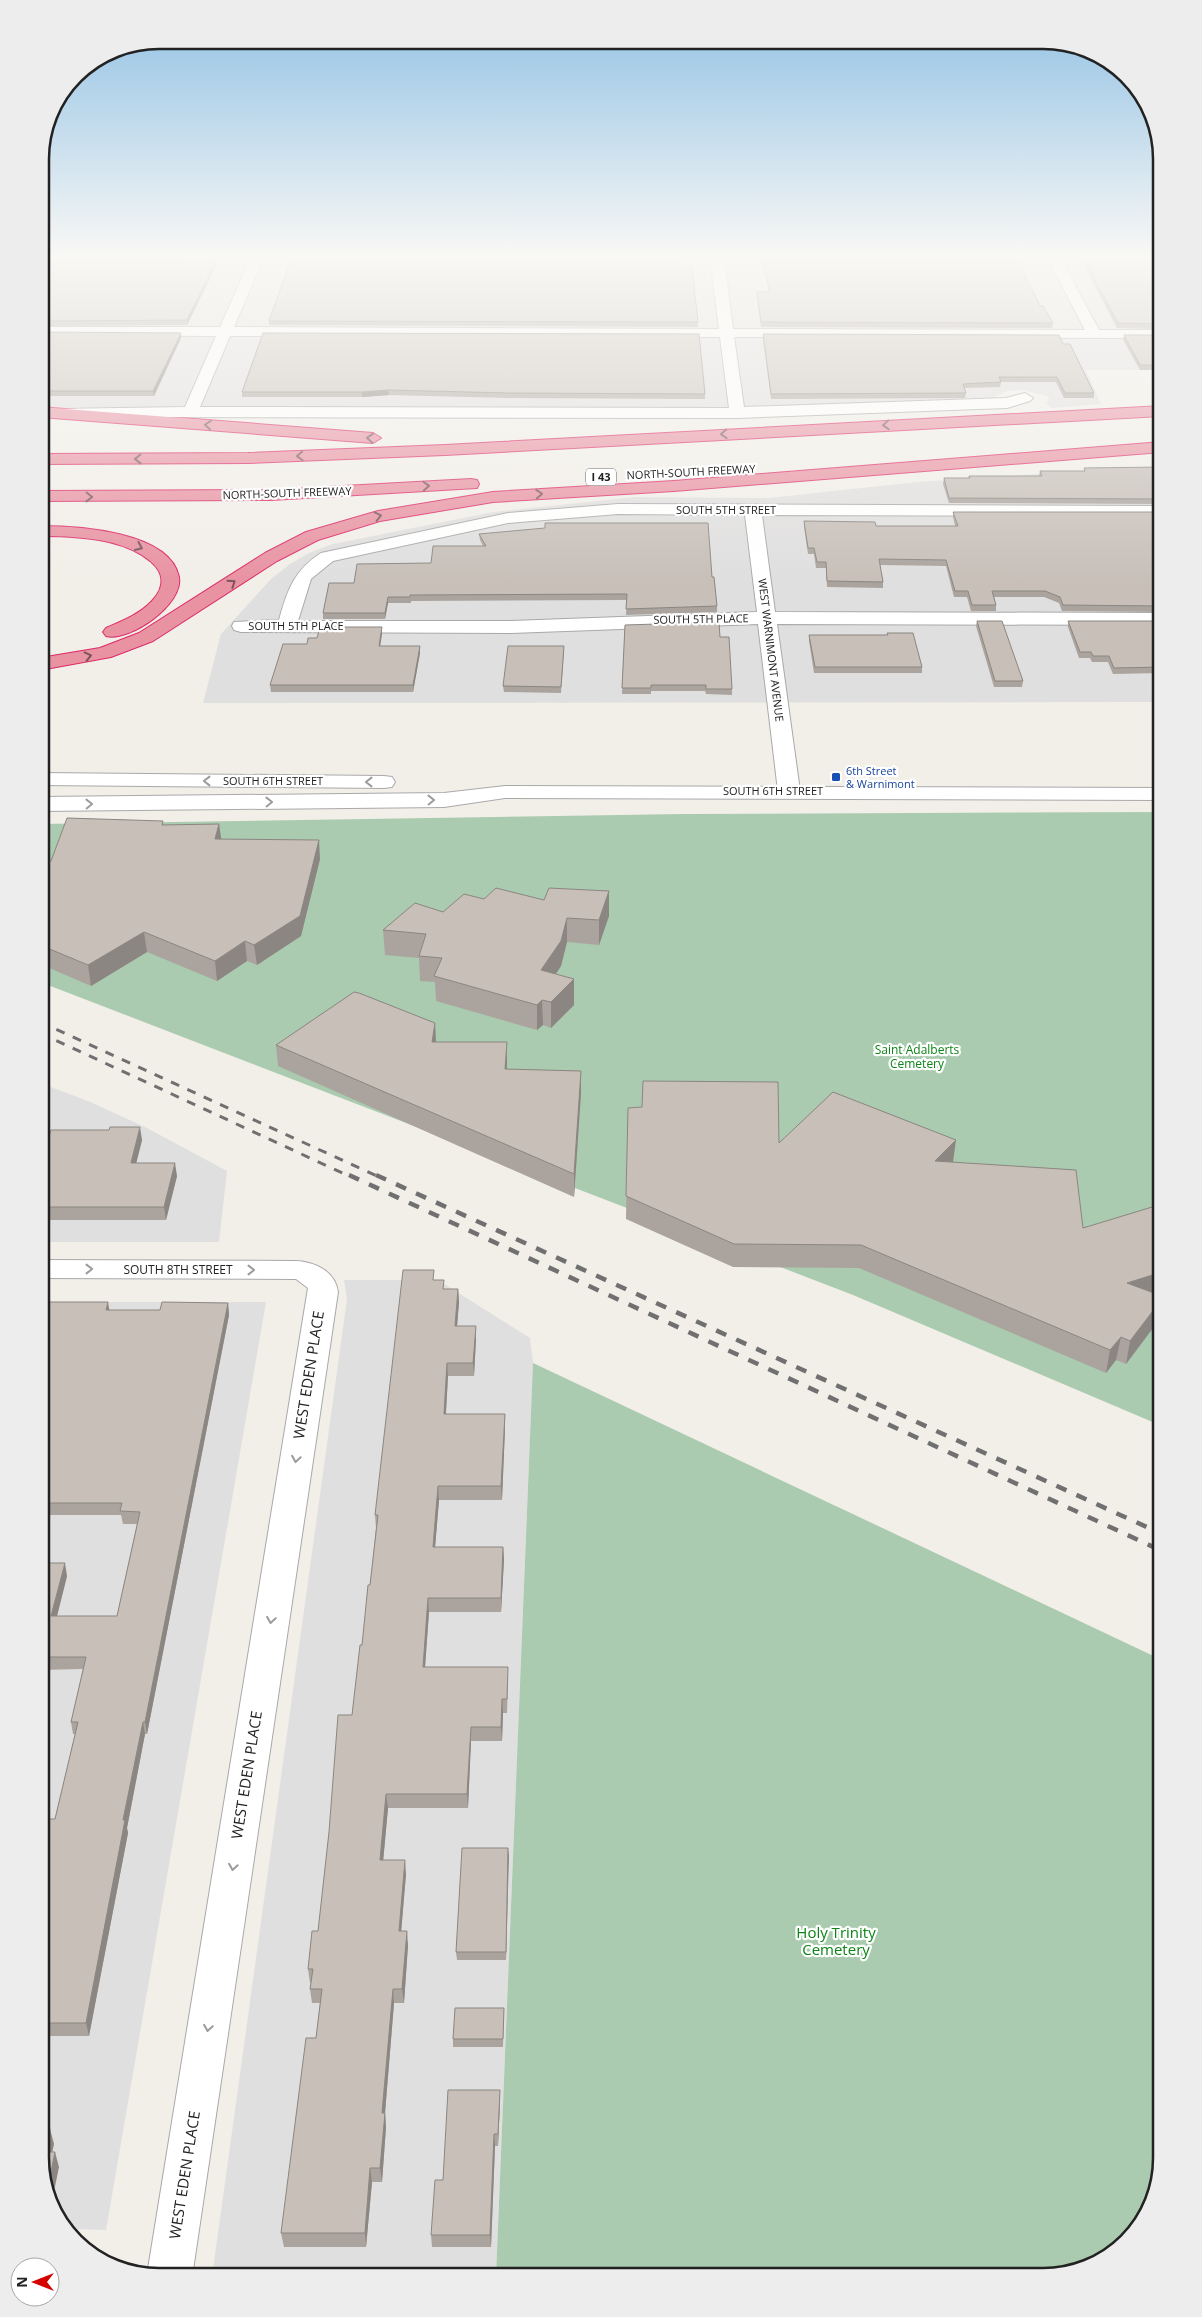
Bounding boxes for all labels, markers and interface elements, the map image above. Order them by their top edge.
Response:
one-way arrow [204,420,212,431]
one-way arrow [882,420,890,430]
one-way arrow [720,429,728,440]
one-way arrow [366,433,374,444]
one-way arrow [296,451,304,461]
one-way arrow [134,454,142,464]
street label: NORTH-SOUTH FREEWAY [626,461,757,482]
road number: I 43 [586,468,616,486]
one-way arrow [422,481,430,492]
street label: NORTH-SOUTH FREEWAY [222,483,353,502]
one-way arrow [535,489,543,500]
one-way arrow [86,492,93,502]
street label: SOUTH 5TH STREET [676,502,776,517]
one-way arrow [374,511,383,522]
one-way arrow [134,541,143,552]
street label: WEST WARNIMONT AVENUE [755,577,788,722]
one-way arrow [226,580,236,589]
street label: SOUTH 5TH PLACE [653,610,749,627]
street label: SOUTH 5TH PLACE [248,618,344,633]
one-way arrow [84,651,93,662]
place label: 6th Street & Warnimont [846,763,915,791]
marker: 6th Street & Warnimont [830,771,842,783]
street label: SOUTH 6TH STREET [223,773,323,788]
one-way arrow [203,776,210,786]
one-way arrow [365,777,373,787]
street label: SOUTH 6TH STREET [723,783,823,798]
one-way arrow [428,795,436,805]
one-way arrow [266,797,273,807]
one-way arrow [86,799,93,809]
park label: Saint Adalberts Cemetery [875,1041,960,1072]
street label: SOUTH 8TH STREET [123,1261,233,1278]
one-way arrow [86,1264,93,1274]
one-way arrow [248,1265,256,1275]
street label: WEST EDEN PLACE [288,1309,328,1440]
one-way arrow [291,1456,302,1464]
one-way arrow [266,1616,277,1624]
street label: WEST EDEN PLACE [226,1709,266,1840]
one-way arrow [228,1863,238,1871]
park label: Holy Trinity Cemetery [796,1922,876,1959]
one-way arrow [203,2023,213,2032]
street label: WEST EDEN PLACE [164,2109,204,2240]
north arrow [10,2257,60,2307]
text: N [12,2276,31,2288]

